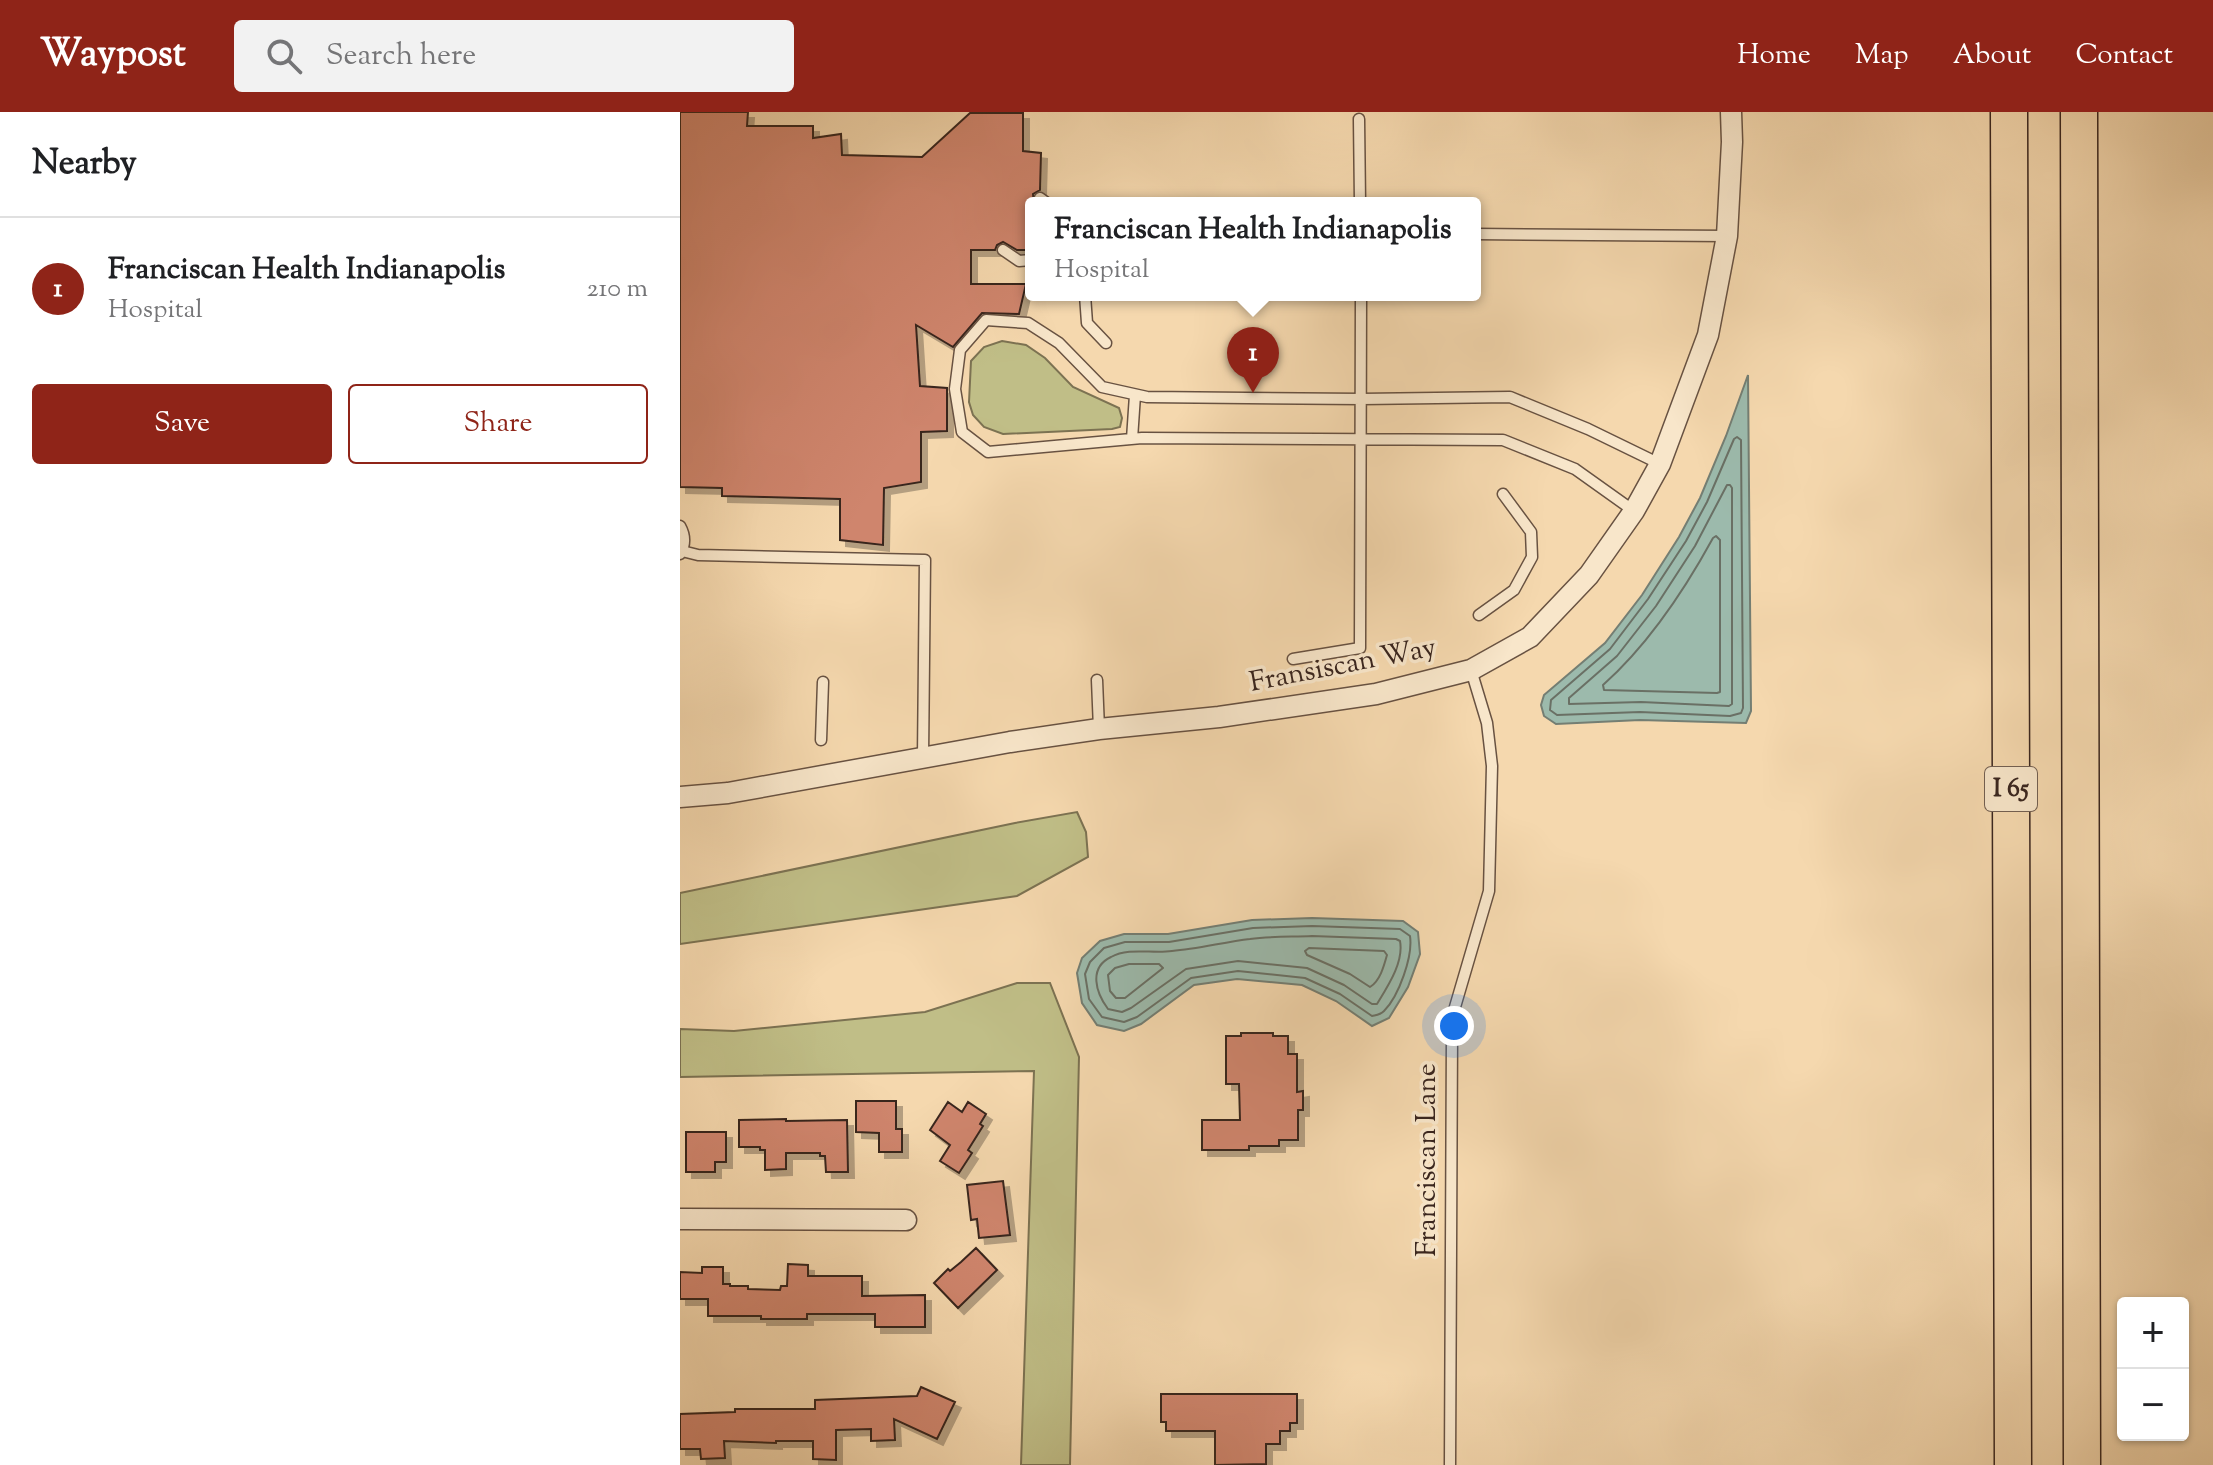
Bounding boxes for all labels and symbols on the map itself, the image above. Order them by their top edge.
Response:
pin: 1 [1227,327,1279,393]
street label: Fransiscan Way [1246,628,1440,704]
road number: I 65 [1985,767,2037,811]
your location [1434,1006,1474,1046]
street label: Franciscan Lane [1408,1063,1448,1257]

